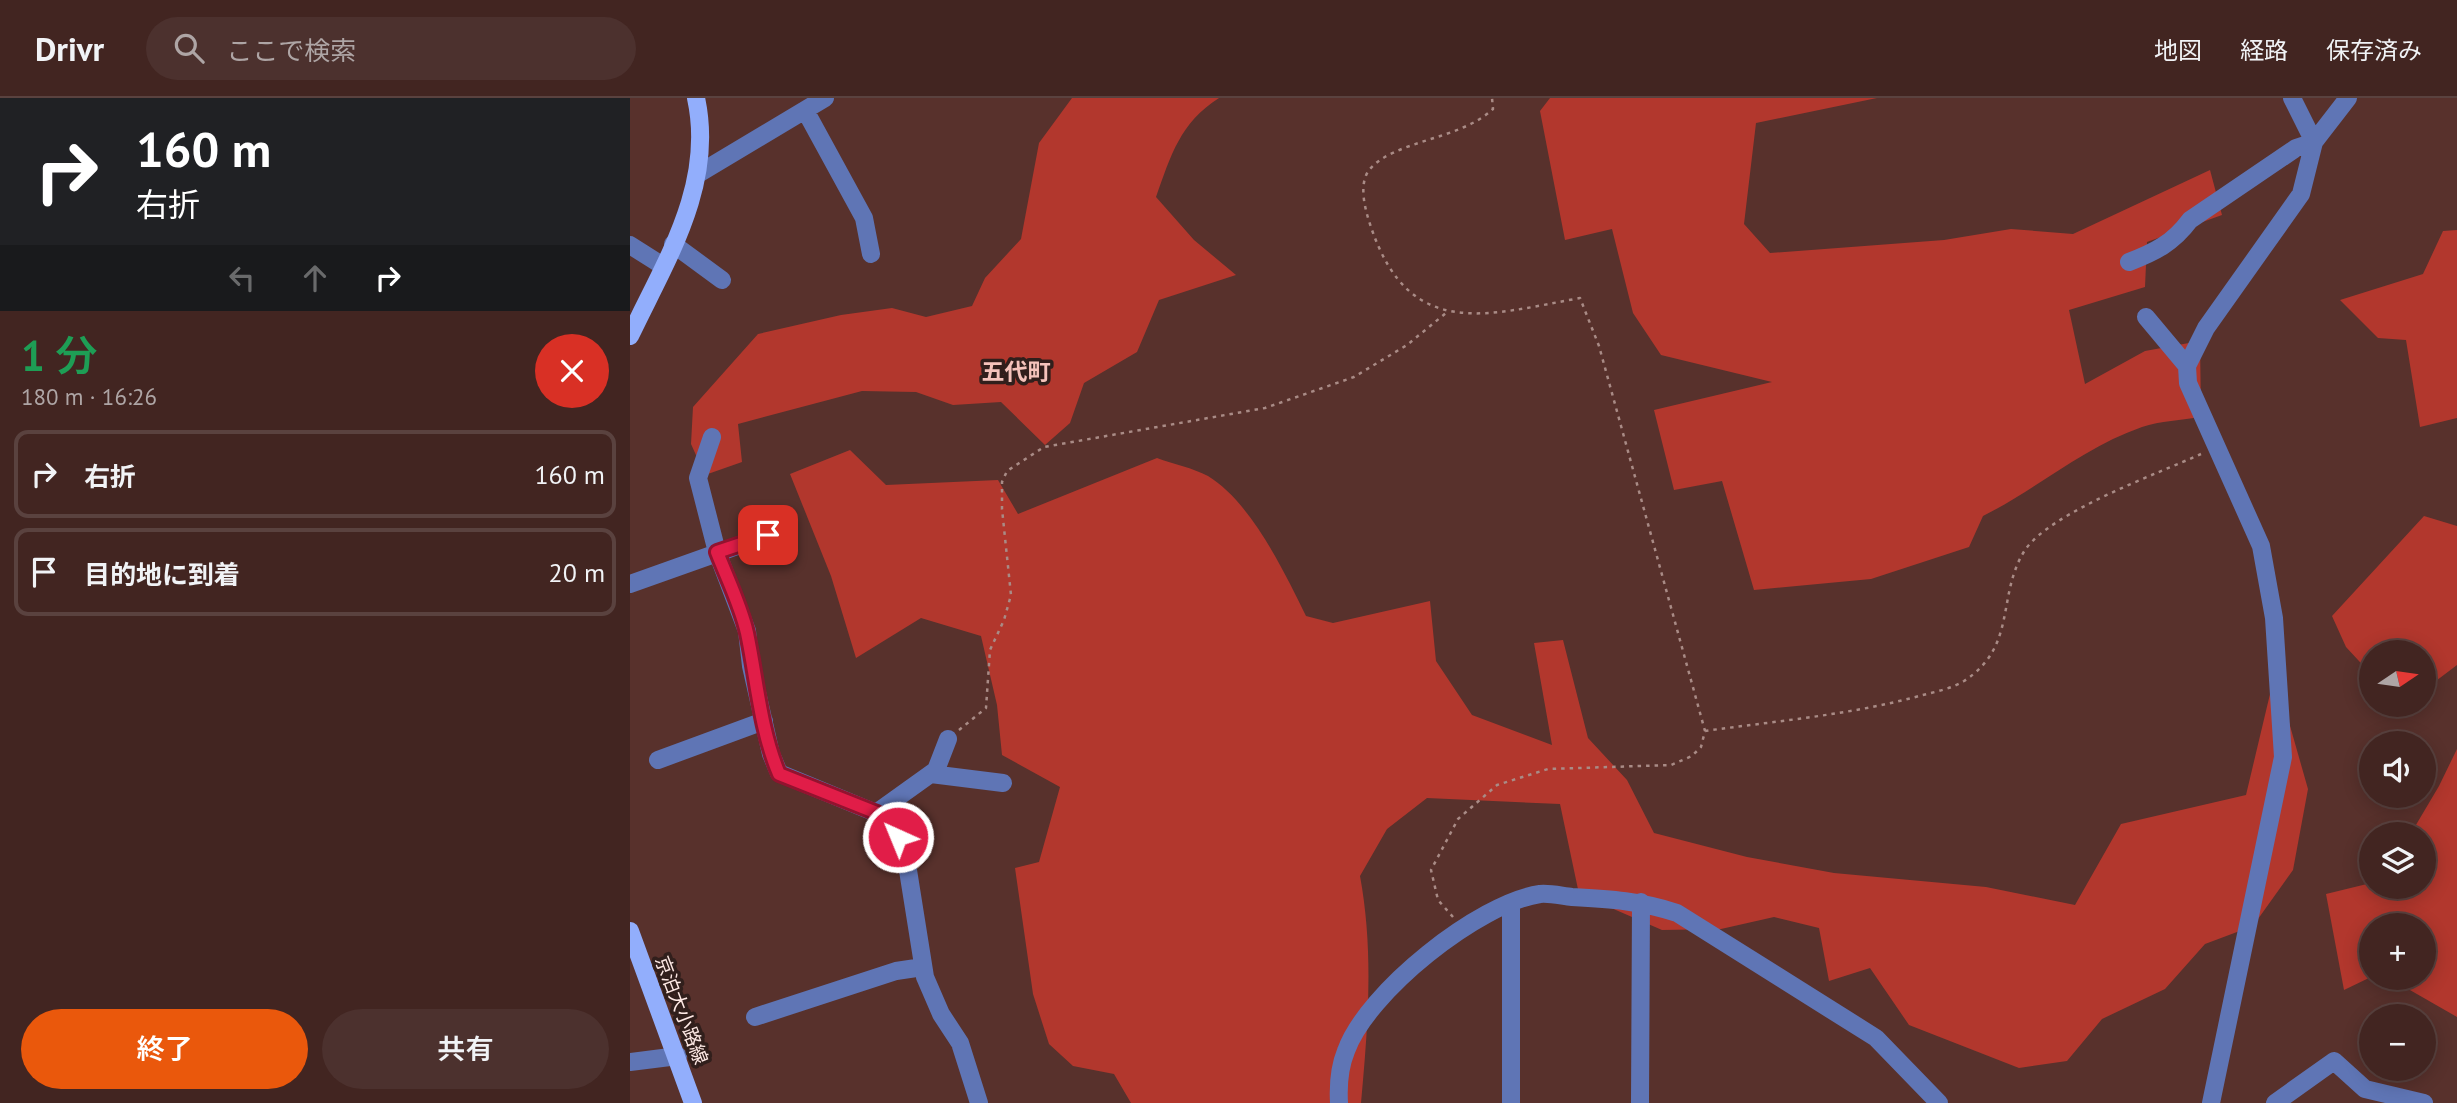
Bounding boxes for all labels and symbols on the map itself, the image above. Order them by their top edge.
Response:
district label: 五代町 [982,357,1051,386]
pin [738,505,798,565]
north arrow [2359,640,2436,718]
position arrow [861,800,935,874]
street label: 京泊大小路線 [650,952,714,1068]

